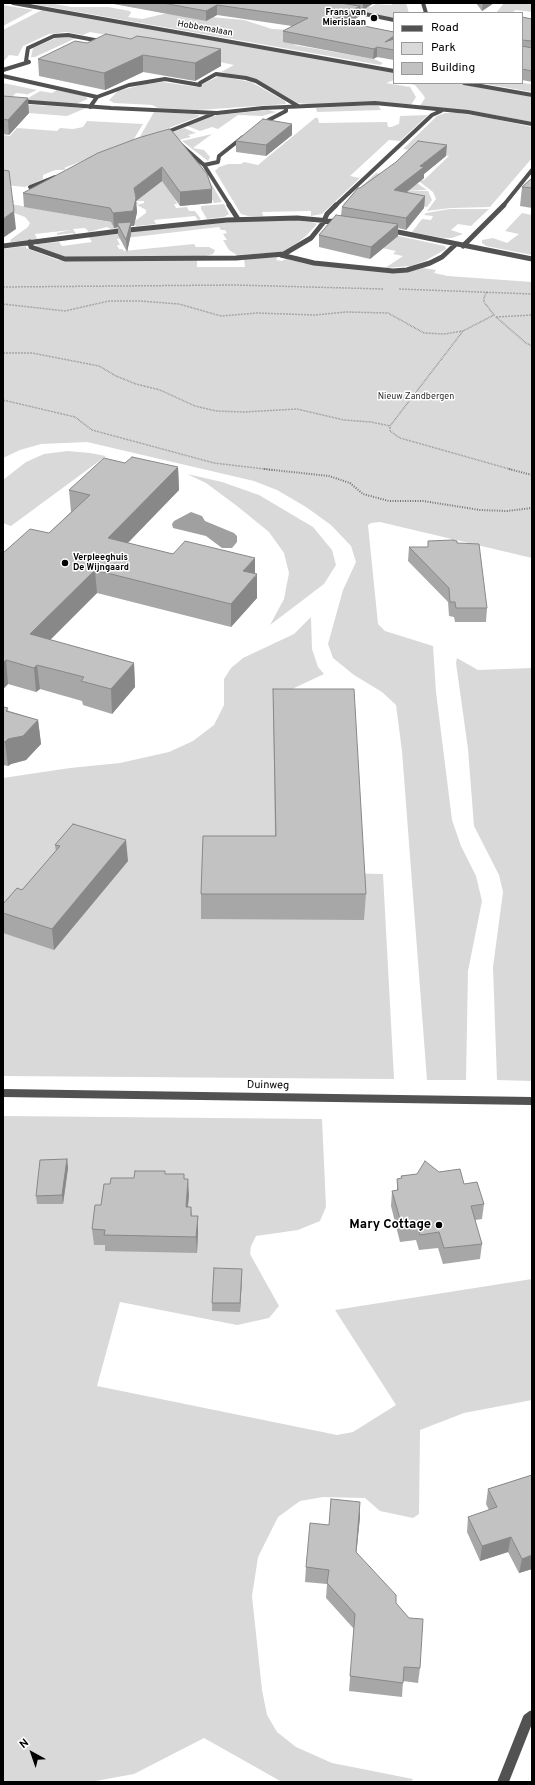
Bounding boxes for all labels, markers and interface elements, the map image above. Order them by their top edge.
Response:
place label: Frans van Mierislaan [322,8,366,29]
legend [393,12,523,84]
marker: Frans van Mierislaan [369,13,379,23]
street label: Hobbemalaan [176,19,234,39]
text: Road [431,20,459,36]
text: Park [431,40,456,56]
text: Building [431,60,475,76]
park label: Nieuw Zandbergen [378,392,454,402]
place label: Verpleeghuis De Wijngaard [73,553,129,574]
marker: Verpleeghuis De Wijngaard [60,558,70,568]
street label: Duinweg [247,1079,289,1093]
place label: Mary Cottage [349,1217,431,1233]
marker: Mary Cottage [434,1220,444,1230]
north arrow [12,1733,52,1773]
text: N [17,1736,32,1752]

